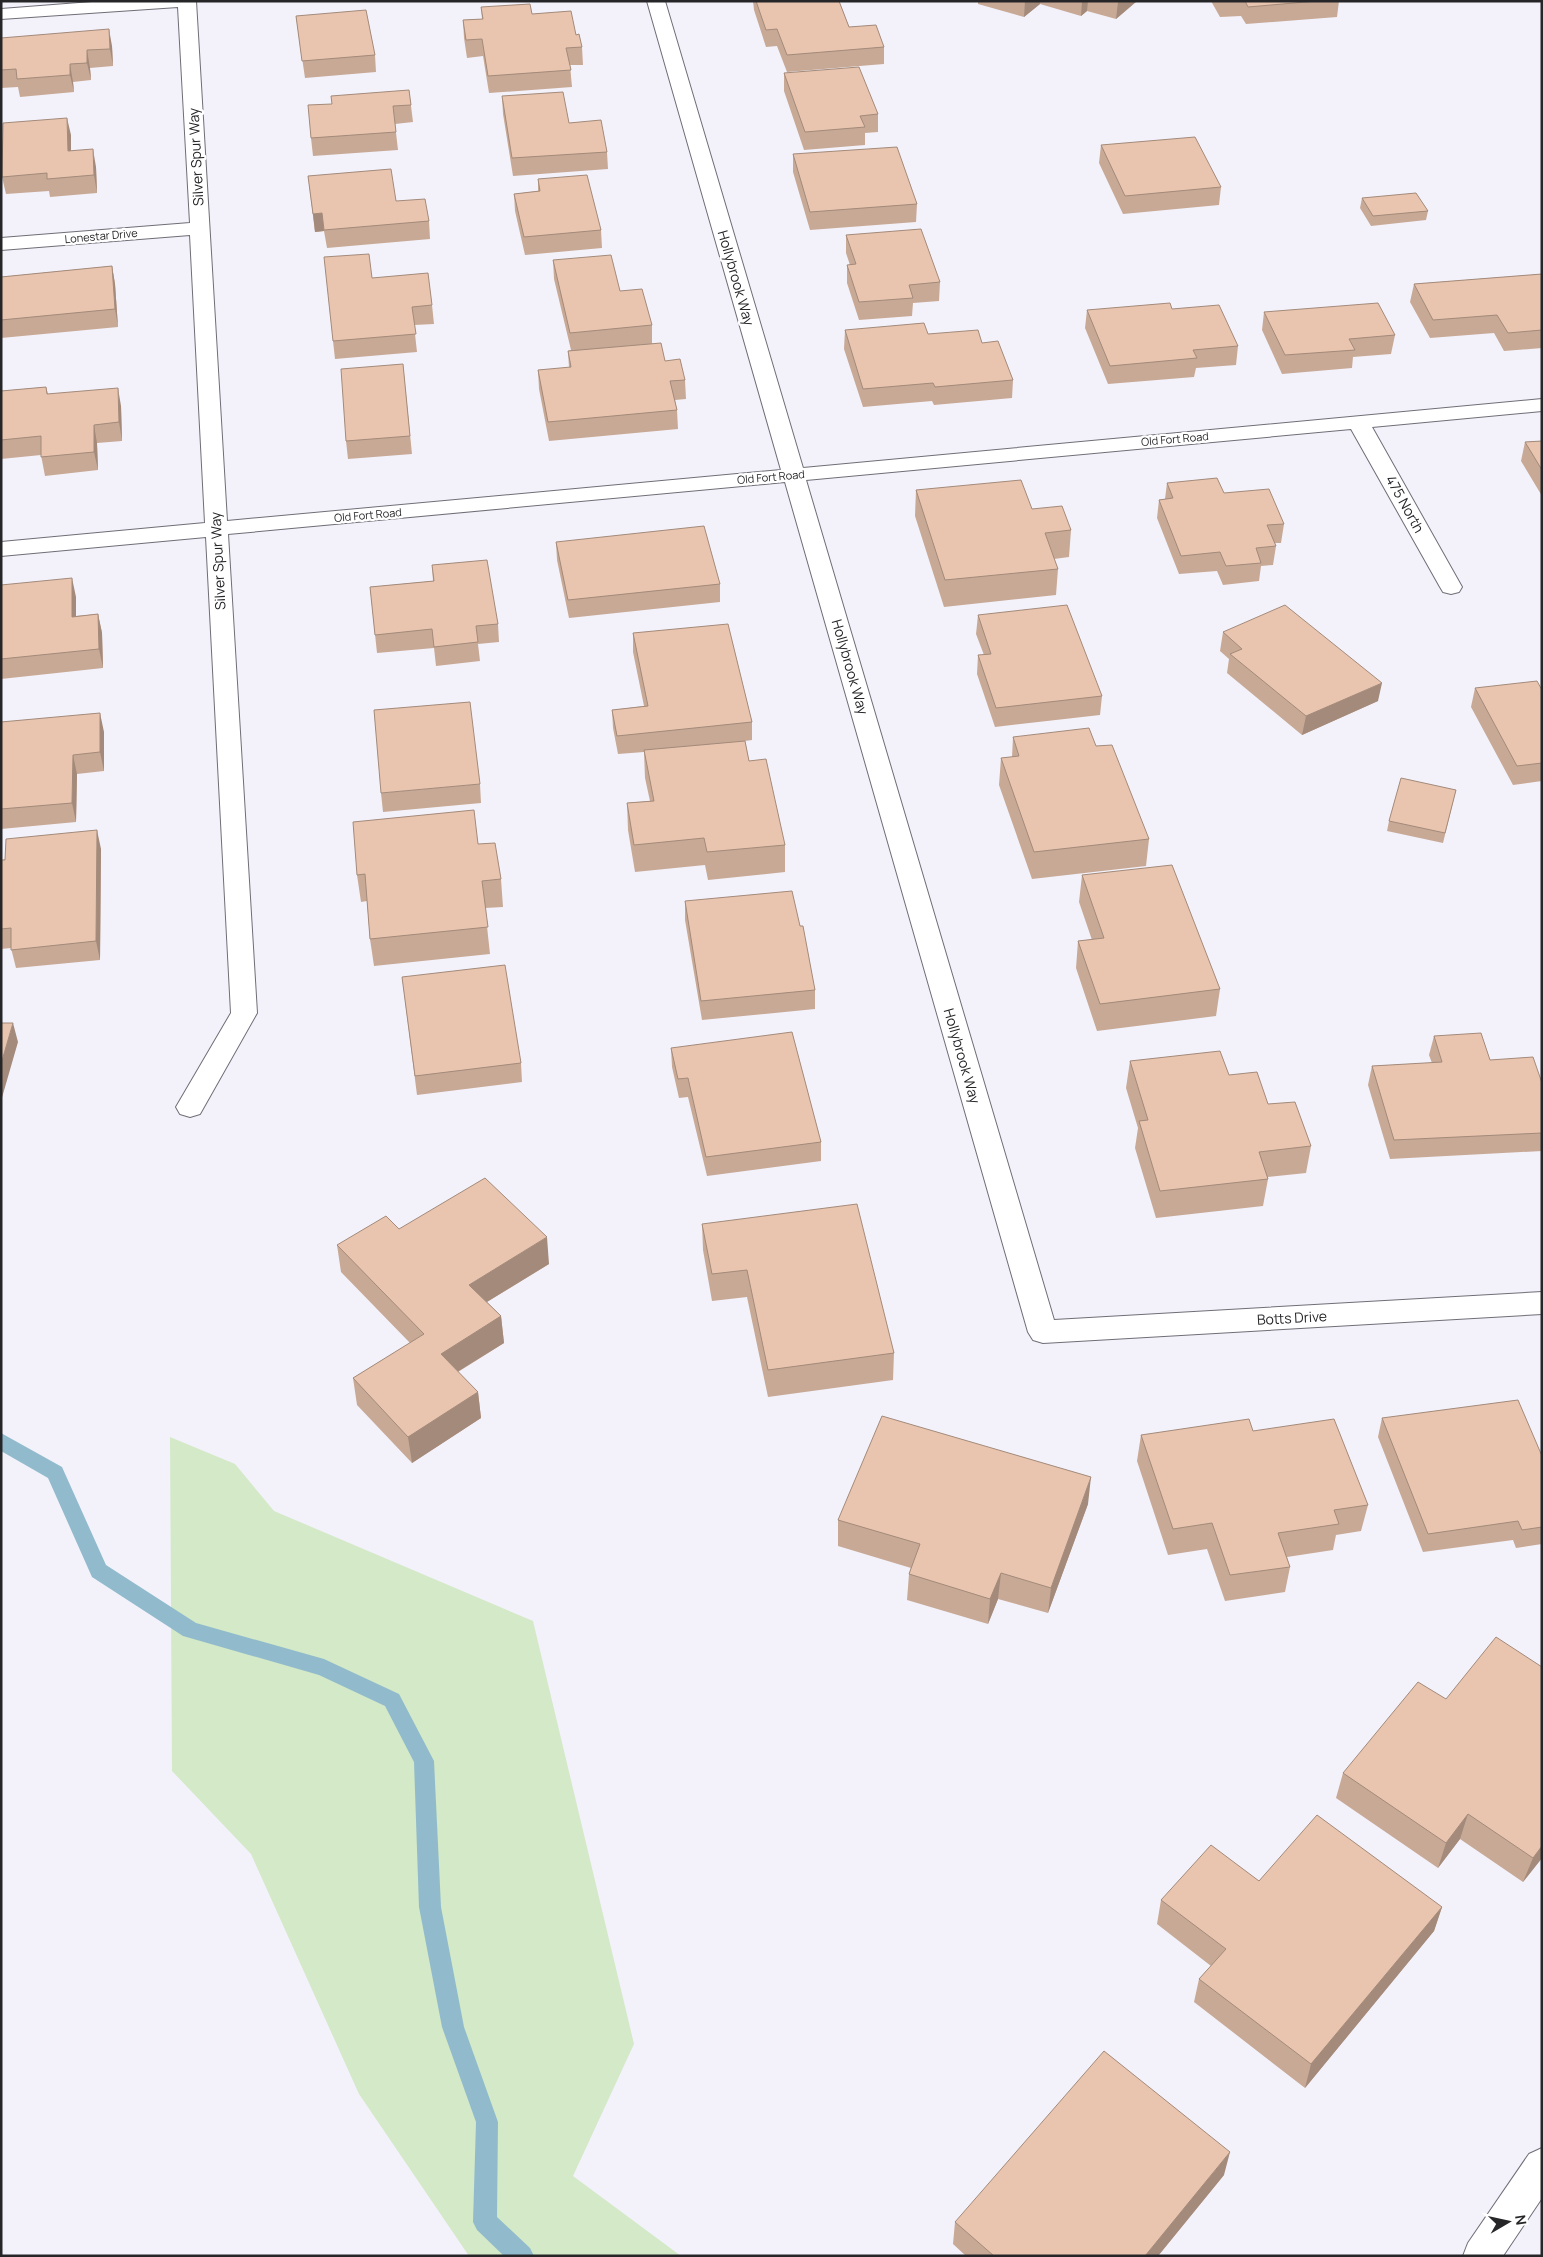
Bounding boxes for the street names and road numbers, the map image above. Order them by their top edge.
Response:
street label: Silver Spur Way [183,107,208,207]
street label: Lonestar Drive [64,225,139,246]
street label: Hollybrook Way [714,228,759,328]
street label: Old Fort Road [1141,428,1209,449]
street label: Old Fort Road [737,466,805,487]
street label: 475 North [1382,472,1429,536]
street label: Old Fort Road [334,504,402,525]
street label: Silver Spur Way [205,511,230,611]
street label: Hollybrook Way [828,617,873,717]
street label: Hollybrook Way [940,1006,985,1106]
street label: Botts Drive [1256,1306,1327,1329]

